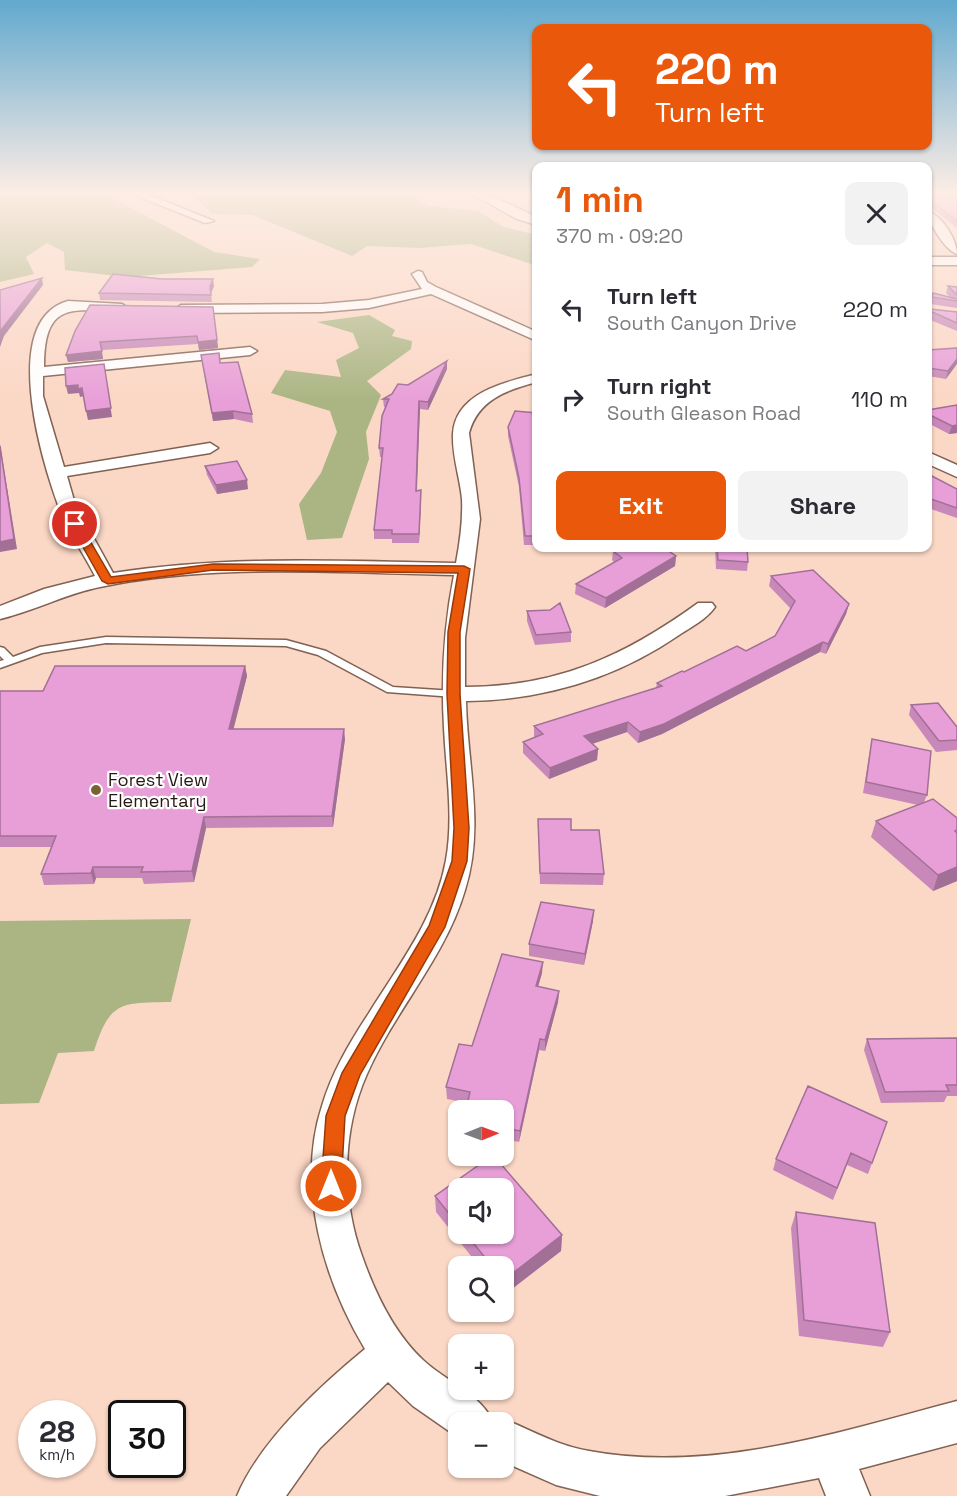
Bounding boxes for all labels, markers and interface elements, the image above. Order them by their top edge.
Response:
text: 220 m [655,43,779,96]
icon: left [556,48,634,126]
text: Turn left [655,95,765,130]
text: 1 min [556,177,644,223]
button: close [845,182,908,245]
text: 370 m · 09:20 [556,223,683,249]
text: Turn left [607,282,697,310]
icon: left [556,293,589,326]
text: 220 m [843,295,908,323]
text: South Canyon Drive [607,310,797,336]
text: Turn right [607,372,712,400]
icon: right [556,383,589,416]
text: 110 m [851,385,908,413]
text: South Gleason Road [607,400,801,426]
button: Exit [556,471,726,540]
button: Share [738,471,908,540]
pin [49,498,100,549]
icon: arrive [58,507,91,540]
place label: Forest View Elementary [108,768,208,812]
marker: Forest View Elementary [89,783,103,797]
north arrow [448,1100,514,1166]
map controls [448,1100,514,1478]
position arrow [299,1154,363,1218]
button: sound [448,1178,514,1244]
button: search [448,1256,514,1322]
button: + [448,1334,514,1400]
speed limit sign: 30 [108,1400,186,1478]
text: 28 [39,1412,75,1451]
button: − [448,1412,514,1478]
text: km/h [39,1445,75,1464]

